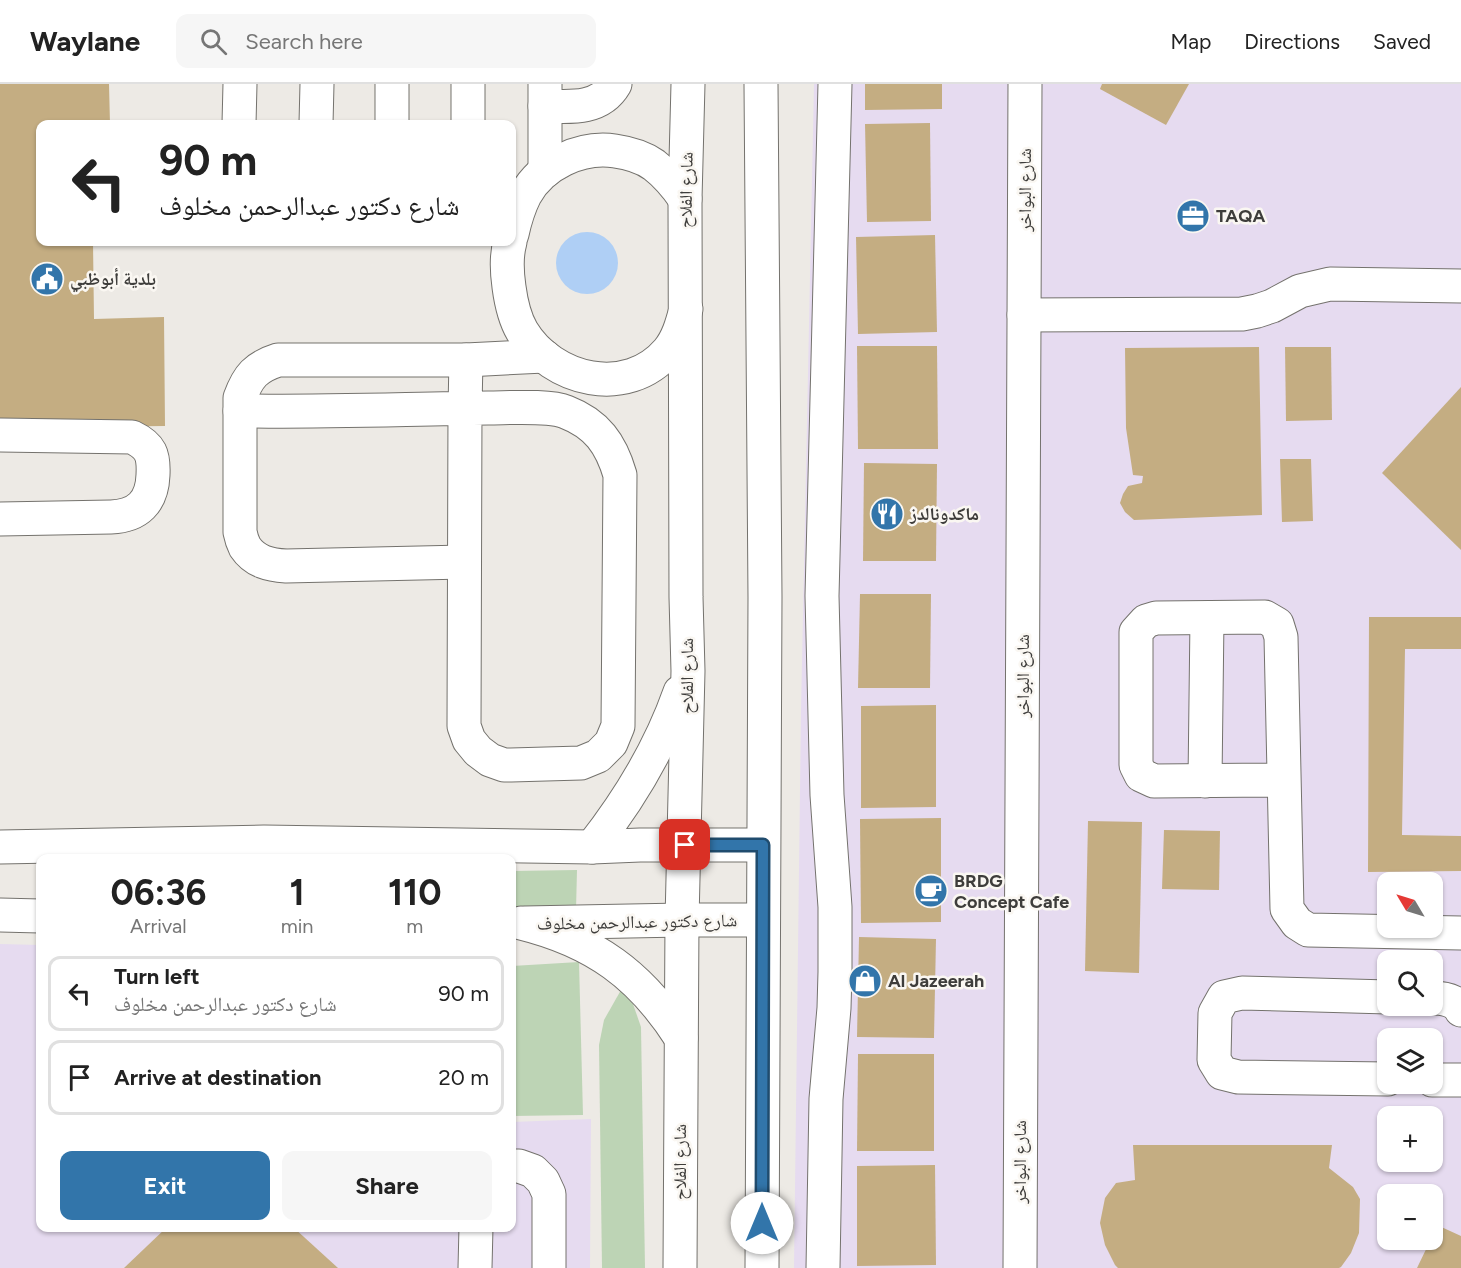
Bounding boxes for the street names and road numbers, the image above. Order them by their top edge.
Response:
street label: شارع البواخر [1014,148,1036,233]
street label: شارع الفلاح [674,152,699,228]
street label: شارع البواخر [1012,634,1034,719]
street label: شارع الفلاح [676,638,699,714]
street label: شارع دكتور عبدالرحمن مخلوف [537,909,737,935]
street label: شارع البواخر [1009,1120,1031,1205]
street label: شارع الفلاح [669,1124,692,1200]

